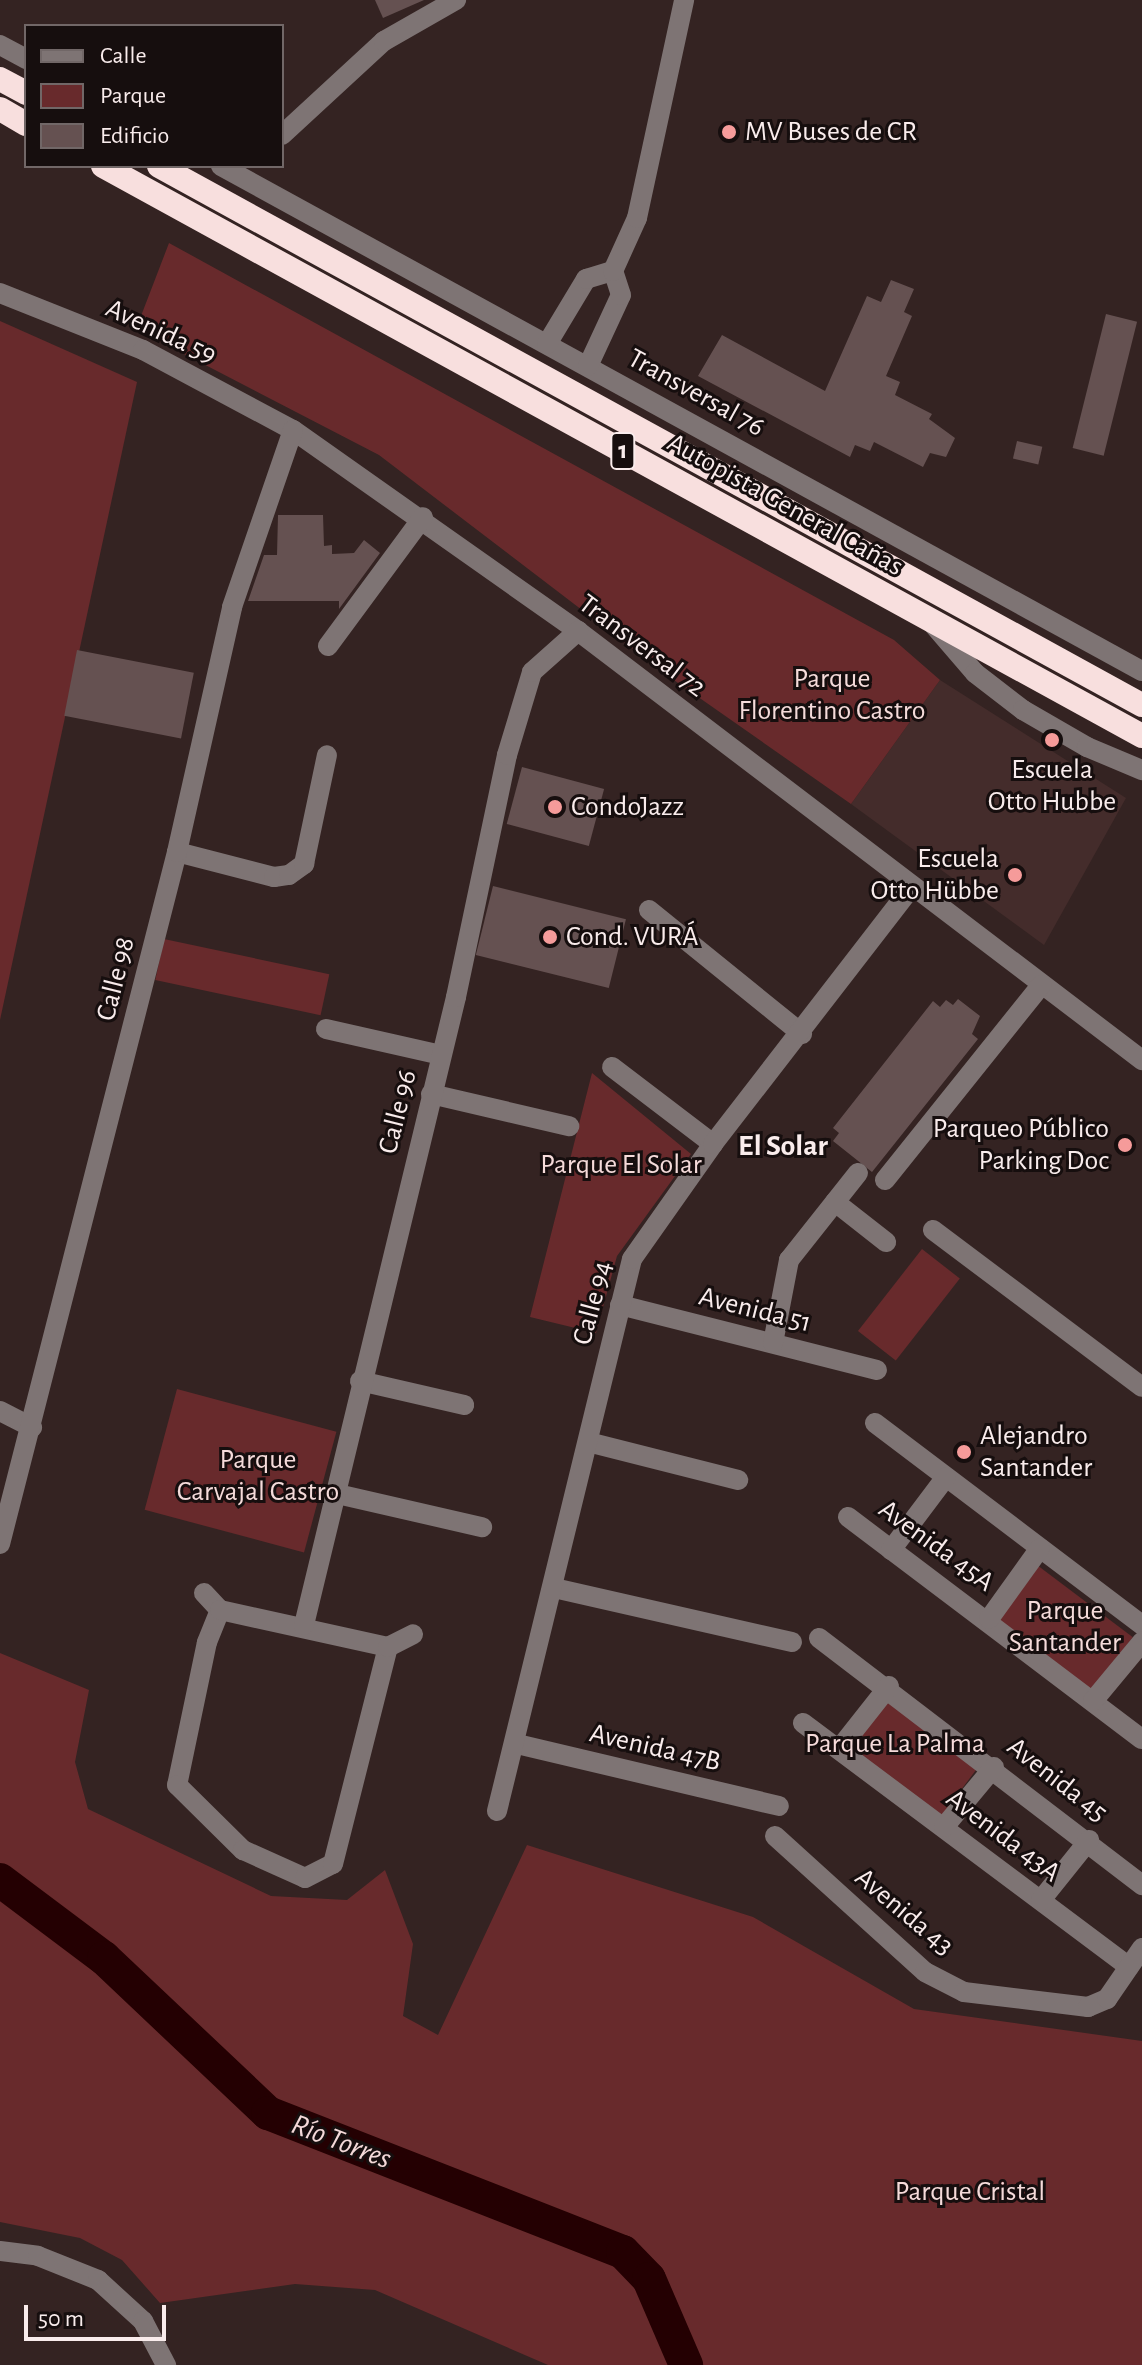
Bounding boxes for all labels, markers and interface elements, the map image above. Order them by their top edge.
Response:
legend [24,24,284,168]
text: Calle [100,44,147,68]
text: Parque [100,84,166,108]
place label: MV Buses de CR [745,115,917,149]
marker: MV Buses de CR [720,123,738,141]
text: Edificio [100,124,169,148]
street label: Avenida 59 [100,292,222,372]
street label: Transversal 76 [622,342,770,444]
street label: Autopista General Cañas [661,426,909,584]
road number: 1 [609,429,637,473]
street label: Transversal 72 [572,587,712,705]
park label: Parque Florentino Castro [739,662,925,728]
marker: Escuela Otto Hubbe [1043,731,1061,749]
place label: Escuela Otto Hubbe [988,753,1116,819]
place label: CondoJazz [571,790,684,824]
marker: CondoJazz [546,798,564,816]
place label: Escuela Otto Hübbe [871,842,999,908]
marker: Escuela Otto Hübbe [1006,866,1024,884]
place label: Cond. VURÁ [566,920,698,954]
marker: Cond. VURÁ [541,928,559,946]
street label: Calle 98 [89,934,143,1024]
street label: Calle 96 [371,1067,425,1157]
place label: Parqueo Público Parking Doc [933,1112,1109,1178]
district label: El Solar [738,1128,828,1164]
marker: Parqueo Público Parking Doc [1116,1136,1134,1154]
park label: Parque El Solar [540,1148,702,1182]
street label: Calle 94 [566,1257,620,1349]
street label: Avenida 51 [695,1280,815,1340]
place label: Alejandro Santander [980,1419,1092,1485]
park label: Parque Carvajal Castro [177,1443,339,1509]
marker: Alejandro Santander [955,1443,973,1461]
street label: Avenida 45A [872,1493,1000,1599]
park label: Parque Santander [1009,1594,1121,1660]
street label: Avenida 47B [586,1717,724,1779]
park label: Parque La Palma [805,1727,985,1761]
street label: Avenida 45 [1000,1730,1114,1830]
street label: Avenida 43A [939,1782,1067,1890]
street label: Avenida 43 [848,1861,960,1963]
water label: Río Torres [286,2107,396,2177]
park label: Parque Cristal [895,2175,1045,2209]
scale bar [28,2289,170,2339]
text: 50 m [38,2307,84,2331]

